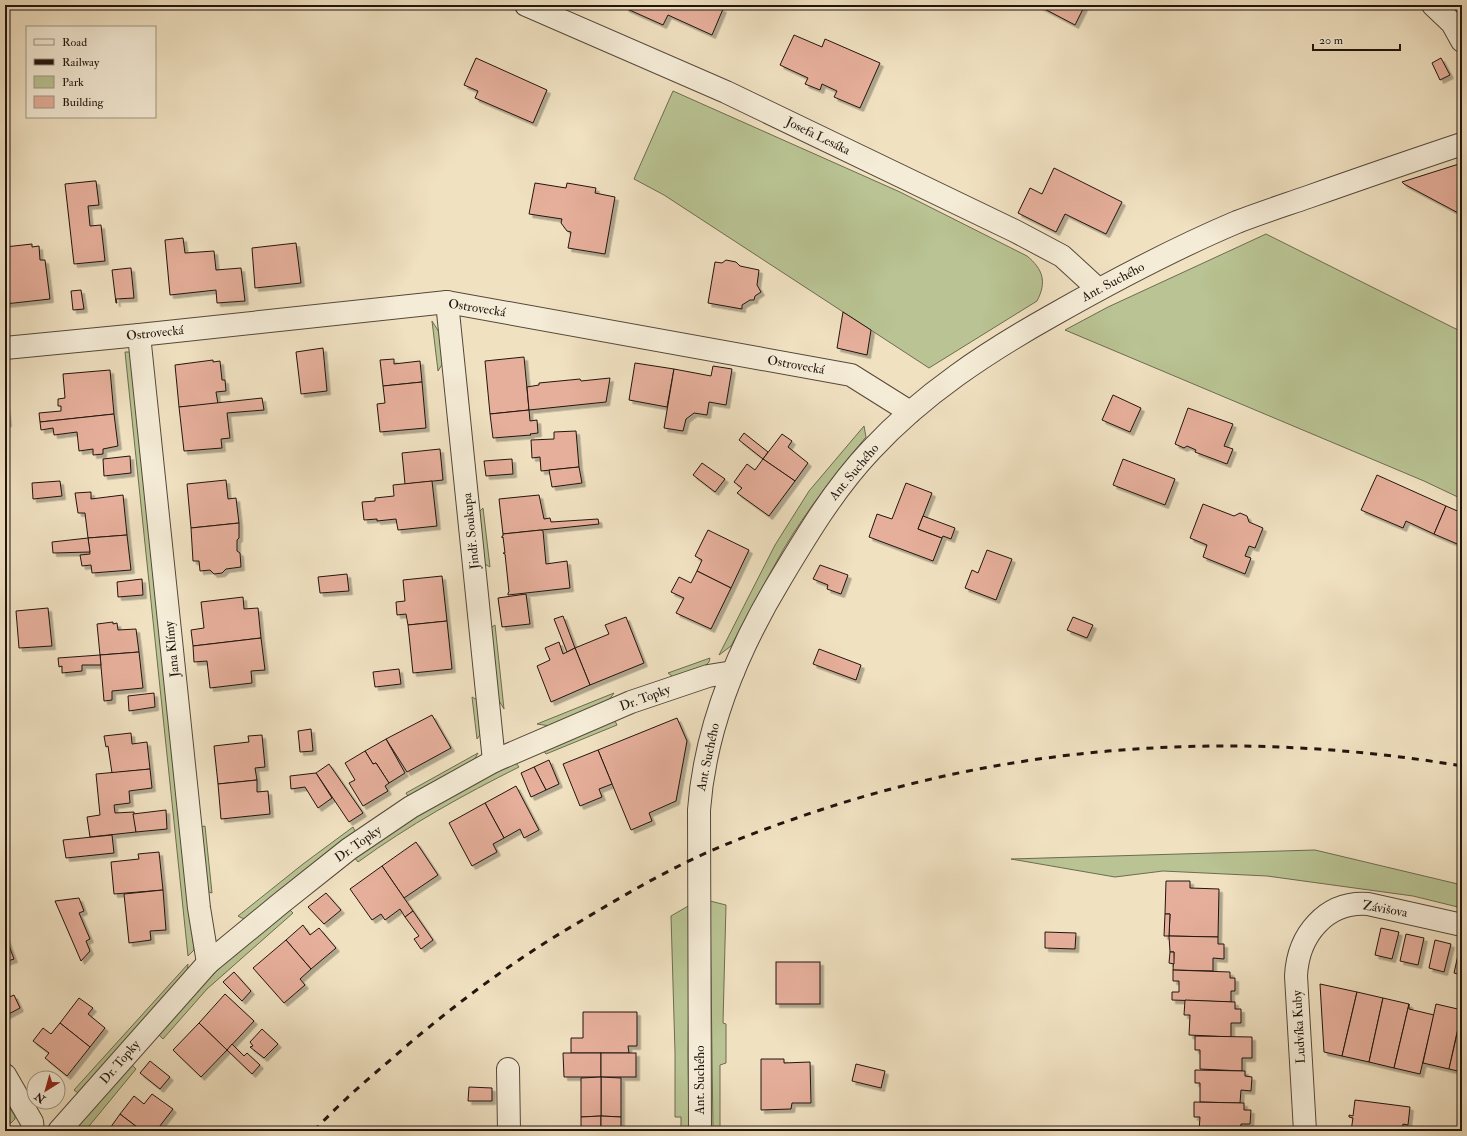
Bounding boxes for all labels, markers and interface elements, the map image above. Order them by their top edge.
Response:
legend [26,26,156,118]
scale bar [1313,26,1400,52]
text: 20 m [1319,33,1344,48]
text: Road [62,35,87,50]
text: Railway [62,55,100,70]
text: Park [62,75,84,90]
text: Building [62,95,105,110]
street label: Josefa Lesáka [782,113,853,159]
street label: Ant. Suchého [1078,259,1147,306]
street label: Ostrovecká [447,296,507,321]
street label: Ostrovecká [125,322,185,344]
street label: Ostrovecká [766,352,827,378]
street label: Ant. Suchého [825,440,882,504]
street label: Jindř. Soukupa [459,491,484,571]
street label: Jana Klímy [161,620,184,679]
street label: Dr. Topky [617,681,673,716]
street label: Ant. Suchého [693,722,723,793]
street label: Dr. Topky [332,822,385,867]
street label: Závišova [1361,897,1409,921]
street label: Ludvíka Kuby [1289,990,1310,1064]
street label: Dr. Topky [97,1036,144,1088]
street label: Ant. Suchého [692,1046,708,1115]
north arrow [26,1070,66,1110]
text: N [32,1089,49,1106]

